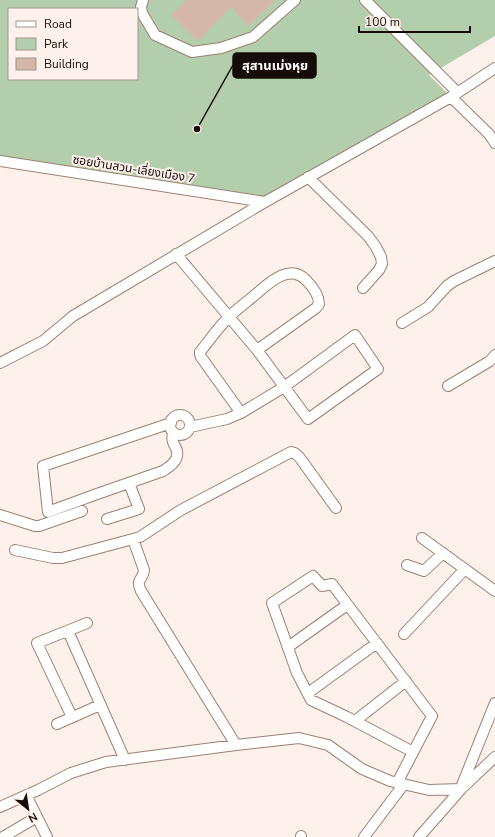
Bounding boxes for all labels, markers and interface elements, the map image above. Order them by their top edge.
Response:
legend [8,8,138,80]
scale bar [359,8,470,34]
text: 100 m [365,14,400,30]
text: Road [44,16,72,32]
text: Park [44,36,69,52]
callout: สุสานเม่งหุย [233,53,316,78]
text: Building [44,56,89,72]
text: สุสานเม่งหุย [242,57,308,75]
street label: ซอยบ้านสวน-เลี่ยงเมือง 7 [72,150,197,187]
north arrow [8,789,48,829]
text: N [25,809,40,826]

